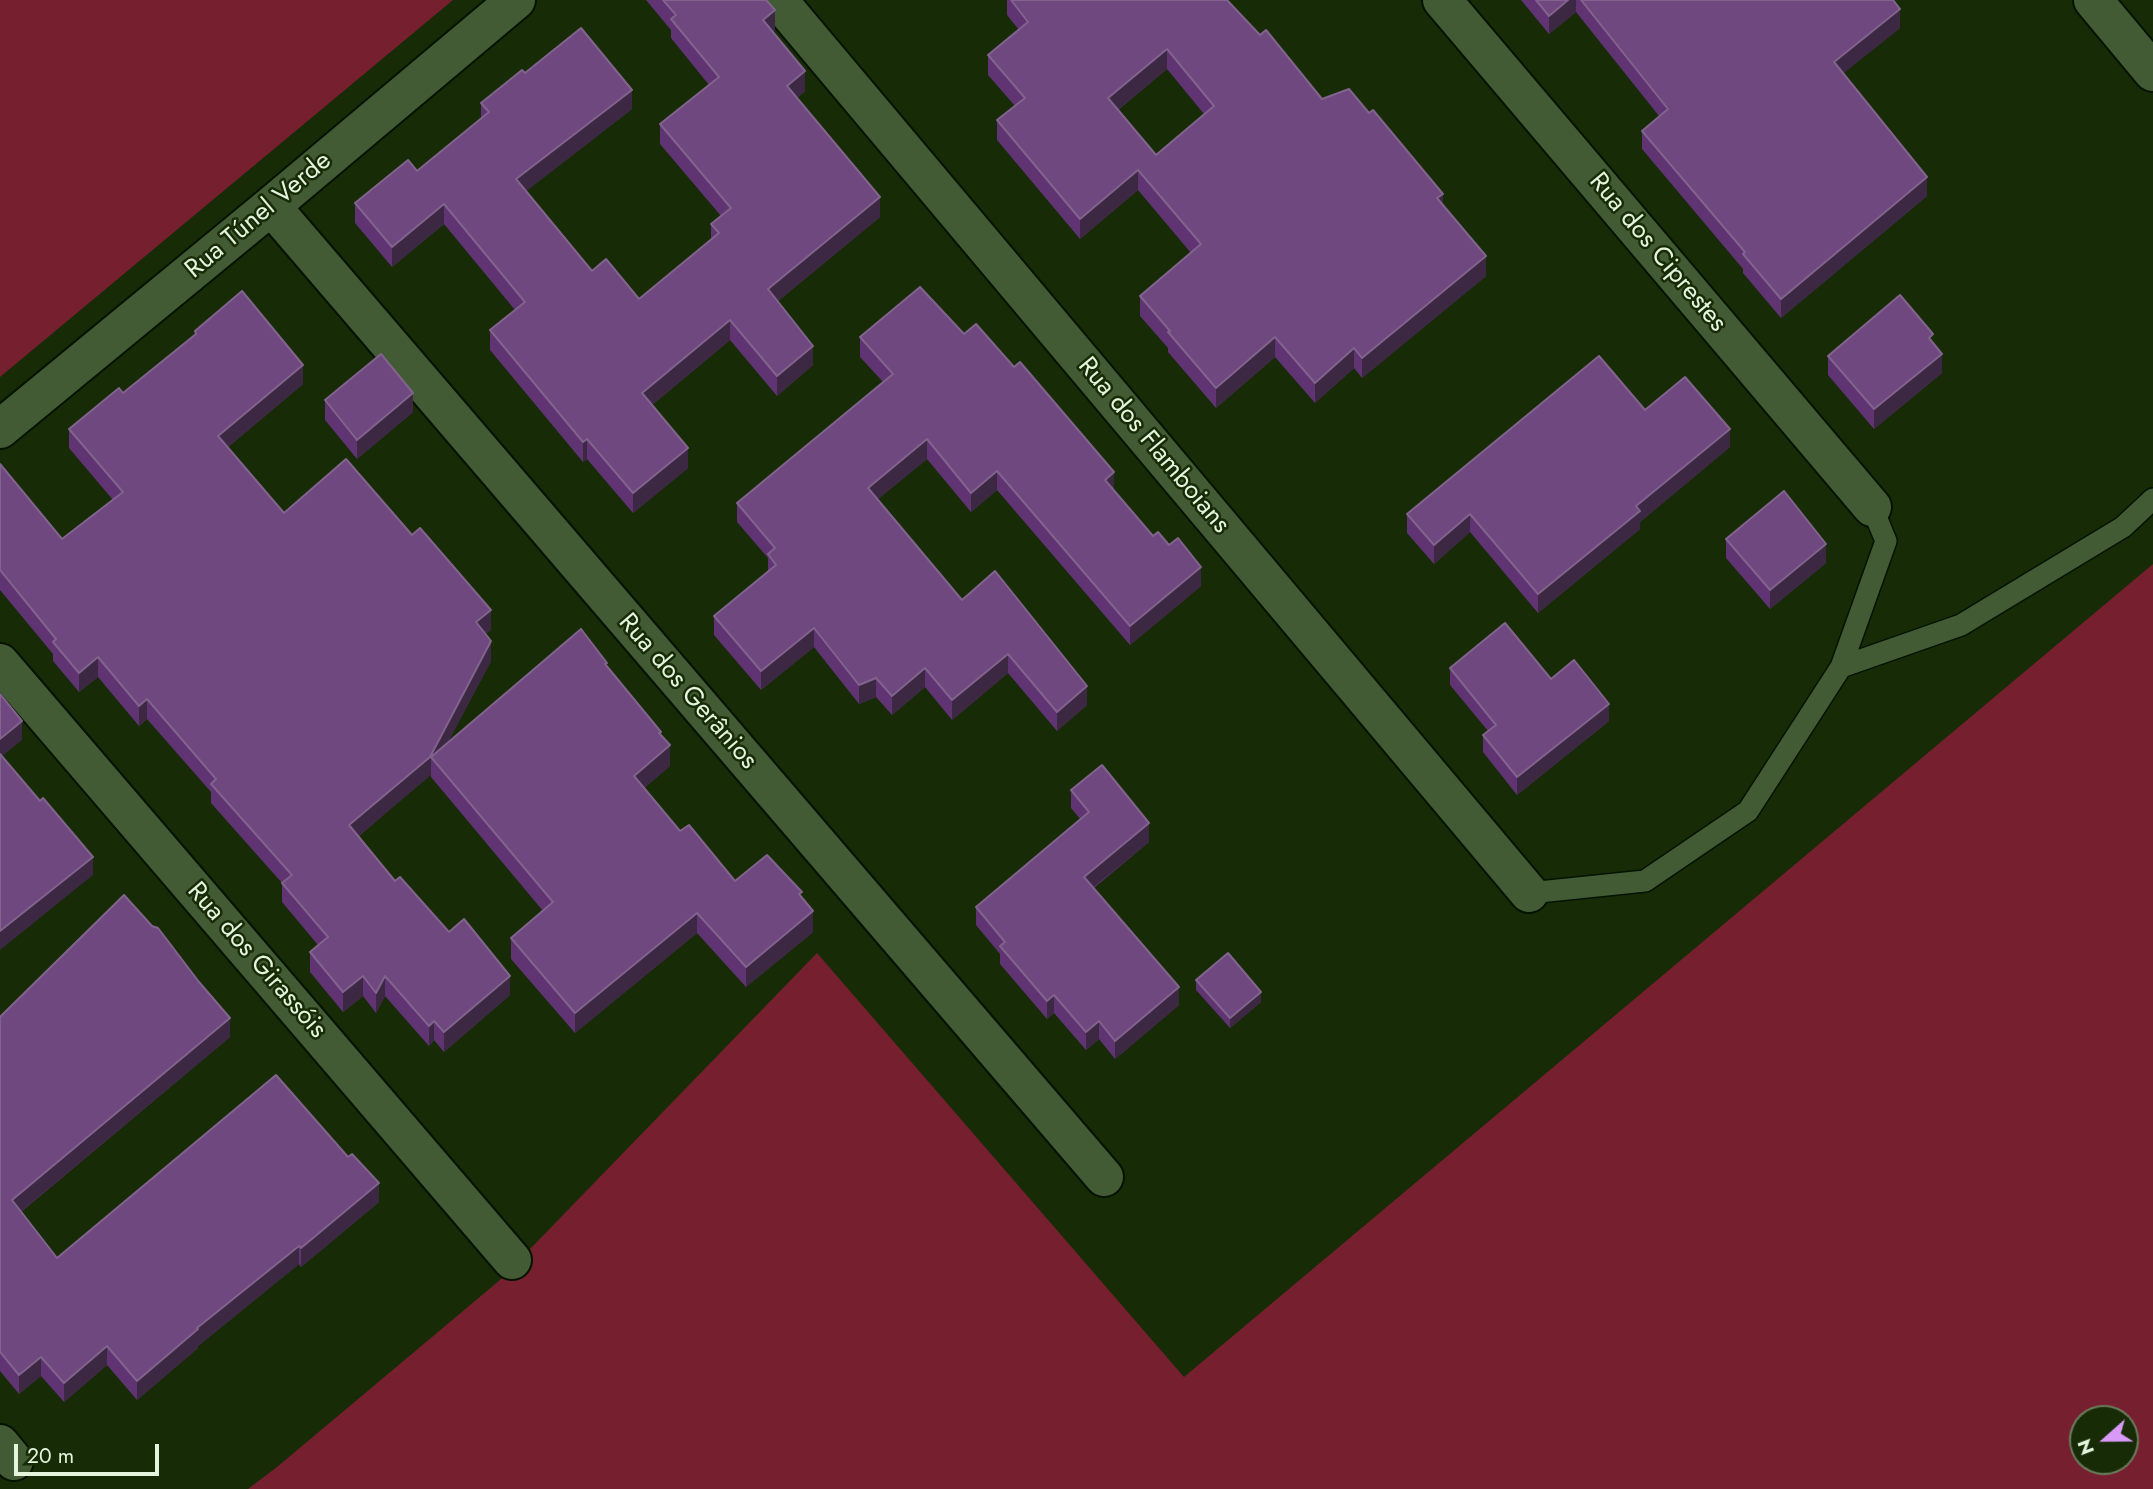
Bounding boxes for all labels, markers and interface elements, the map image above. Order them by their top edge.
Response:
street label: Rua Túnel Verde [180,146,338,286]
street label: Rua dos Ciprestes [1582,167,1732,339]
street label: Rua dos Flamboians [1070,352,1236,540]
street label: Rua dos Gerânios [611,608,763,776]
street label: Rua dos Girassóis [180,877,332,1045]
north arrow [2069,1405,2139,1475]
scale bar [18,1430,163,1474]
text: N [2070,1435,2101,1459]
text: 20 m [27,1441,74,1471]

